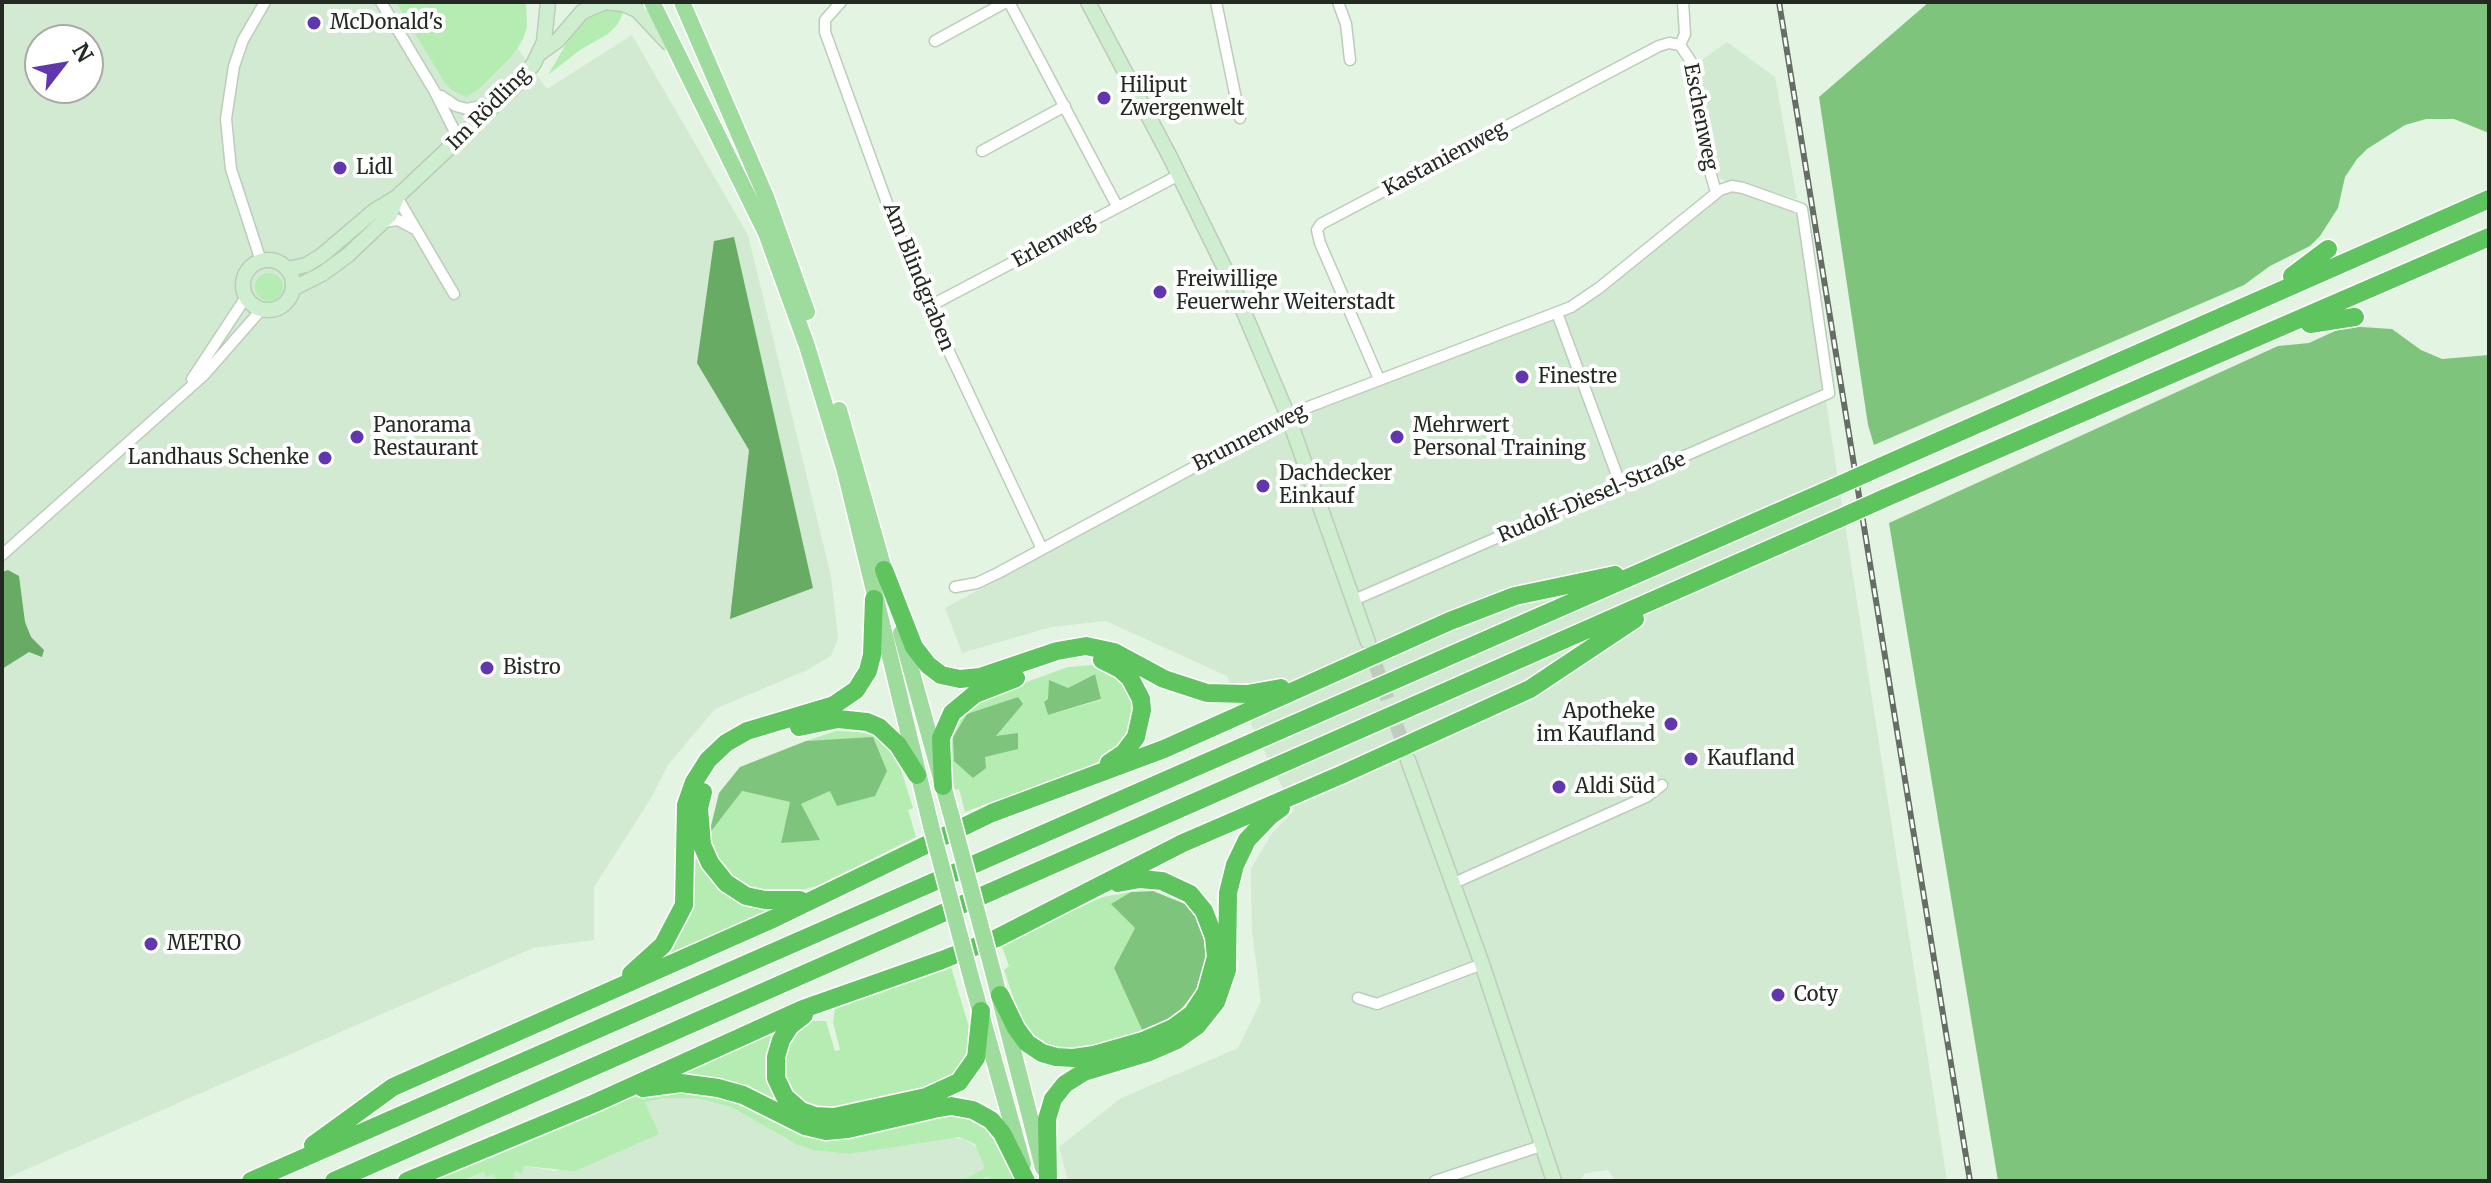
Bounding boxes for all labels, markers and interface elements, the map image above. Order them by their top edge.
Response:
place label: McDonald's [330,11,443,35]
marker: McDonald's [305,14,323,32]
north arrow [24,24,104,104]
text: N [66,38,99,67]
street label: Eschenweg [1678,61,1722,173]
street label: Im Rödling [442,62,536,156]
place label: Hiliput Zwergenwelt [1120,74,1244,121]
marker: Hiliput Zwergenwelt [1095,89,1113,107]
street label: Kastanienweg [1379,116,1511,202]
place label: Lidl [356,156,393,180]
marker: Lidl [331,159,349,177]
street label: Am Blindgraben [877,199,959,355]
street label: Erlenweg [1009,209,1099,273]
place label: Freiwillige Feuerwehr Weiterstadt [1176,268,1395,315]
marker: Freiwillige Feuerwehr Weiterstadt [1151,283,1169,301]
place label: Finestre [1538,365,1617,389]
marker: Finestre [1513,368,1531,386]
street label: Brunnenweg [1189,399,1311,477]
place label: Panorama Restaurant [373,414,478,461]
place label: Mehrwert Personal Training [1413,414,1586,461]
marker: Panorama Restaurant [348,428,366,446]
marker: Mehrwert Personal Training [1388,428,1406,446]
place label: Landhaus Schenke [128,446,309,470]
street label: Rudolf-Diesel-Straße [1495,448,1689,548]
marker: Landhaus Schenke [316,449,334,467]
place label: Dachdecker Einkauf [1279,462,1392,509]
marker: Dachdecker Einkauf [1254,477,1272,495]
place label: Bistro [503,656,561,680]
marker: Bistro [478,659,496,677]
place label: Apotheke im Kaufland [1536,700,1655,747]
marker: Apotheke im Kaufland [1662,715,1680,733]
place label: Kaufland [1707,747,1795,771]
marker: Kaufland [1682,750,1700,768]
place label: Aldi Süd [1575,775,1655,799]
marker: Aldi Süd [1550,778,1568,796]
place label: METRO [167,932,241,956]
marker: METRO [142,935,160,953]
place label: Coty [1794,983,1838,1007]
marker: Coty [1769,986,1787,1004]

